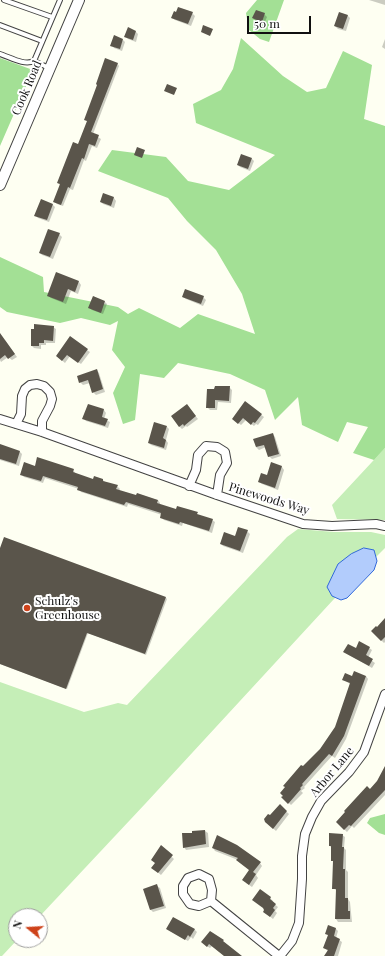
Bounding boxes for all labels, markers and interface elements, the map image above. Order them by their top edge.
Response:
scale bar [249,8,313,34]
text: 50 m [254,15,280,31]
street label: Cook Road [9,58,45,118]
street label: Pinewoods Way [227,480,311,518]
place label: Schulz's Greenhouse [35,594,100,622]
marker: Schulz's Greenhouse [22,603,32,613]
street label: Arbor Lane [307,744,357,800]
north arrow [8,908,48,948]
text: N [9,918,25,931]

